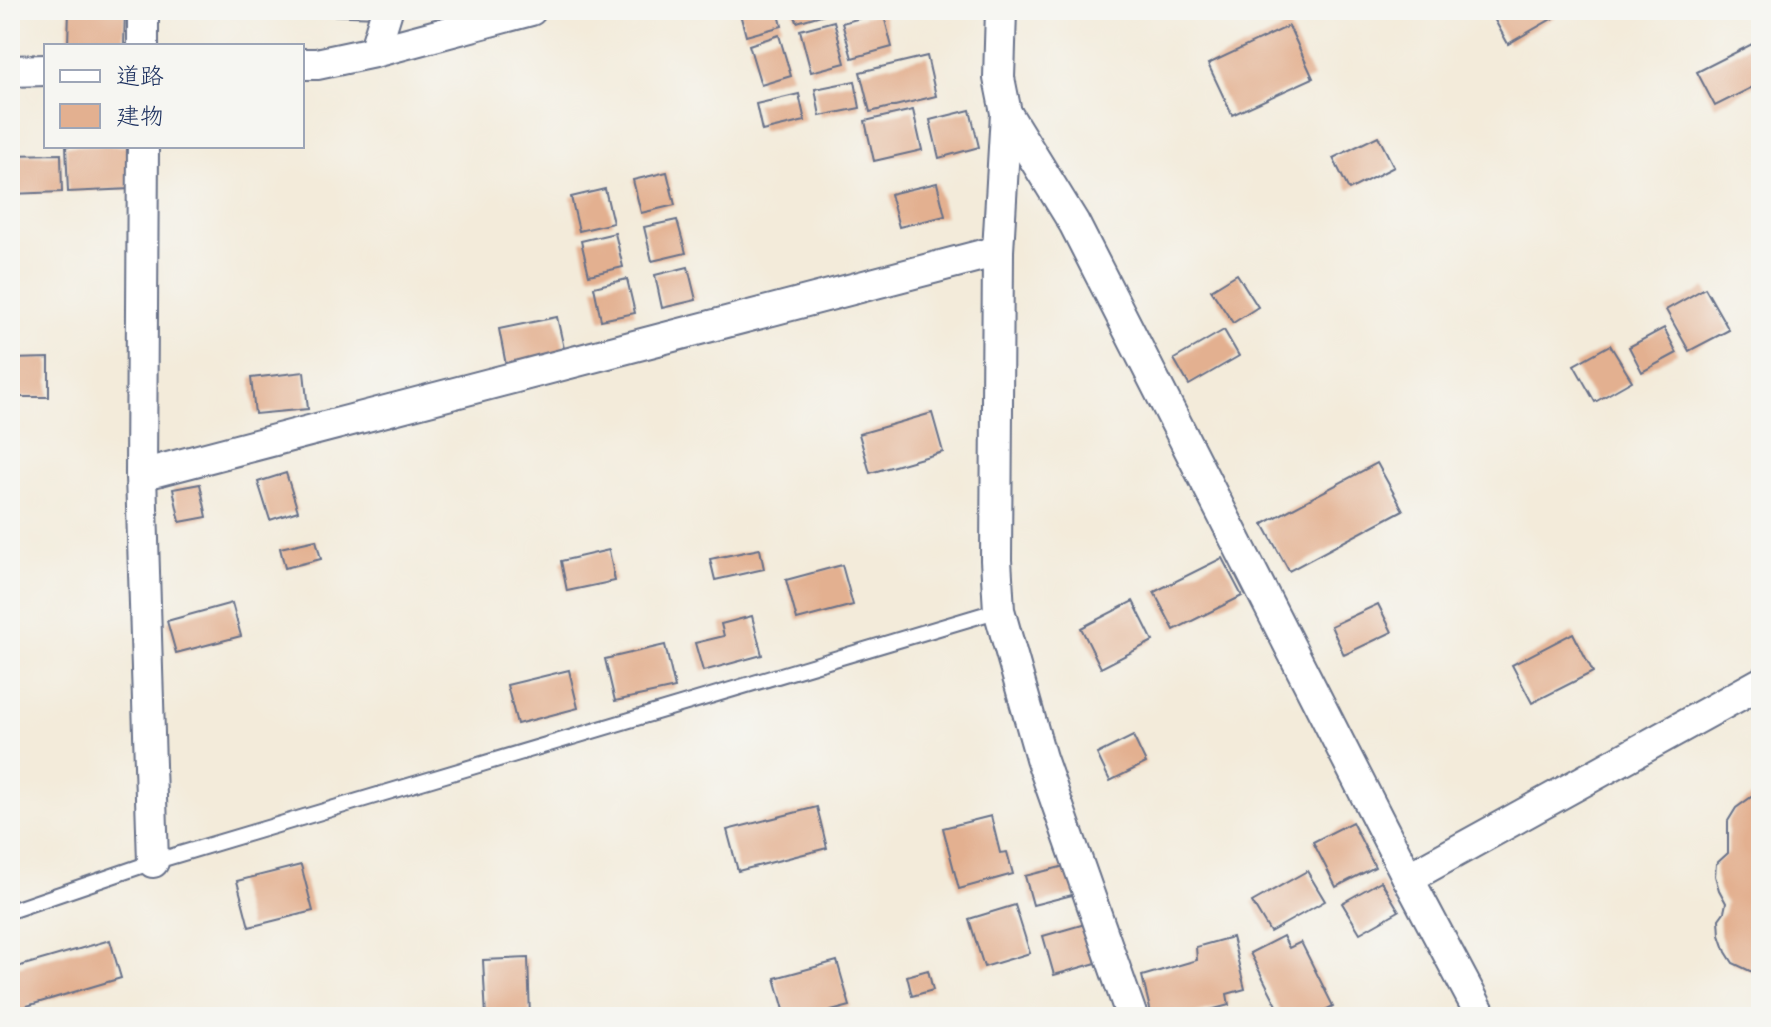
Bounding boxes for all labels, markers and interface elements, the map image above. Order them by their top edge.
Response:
legend [44,44,304,148]
text: 道路 [116,60,164,94]
text: 建物 [116,100,164,134]

